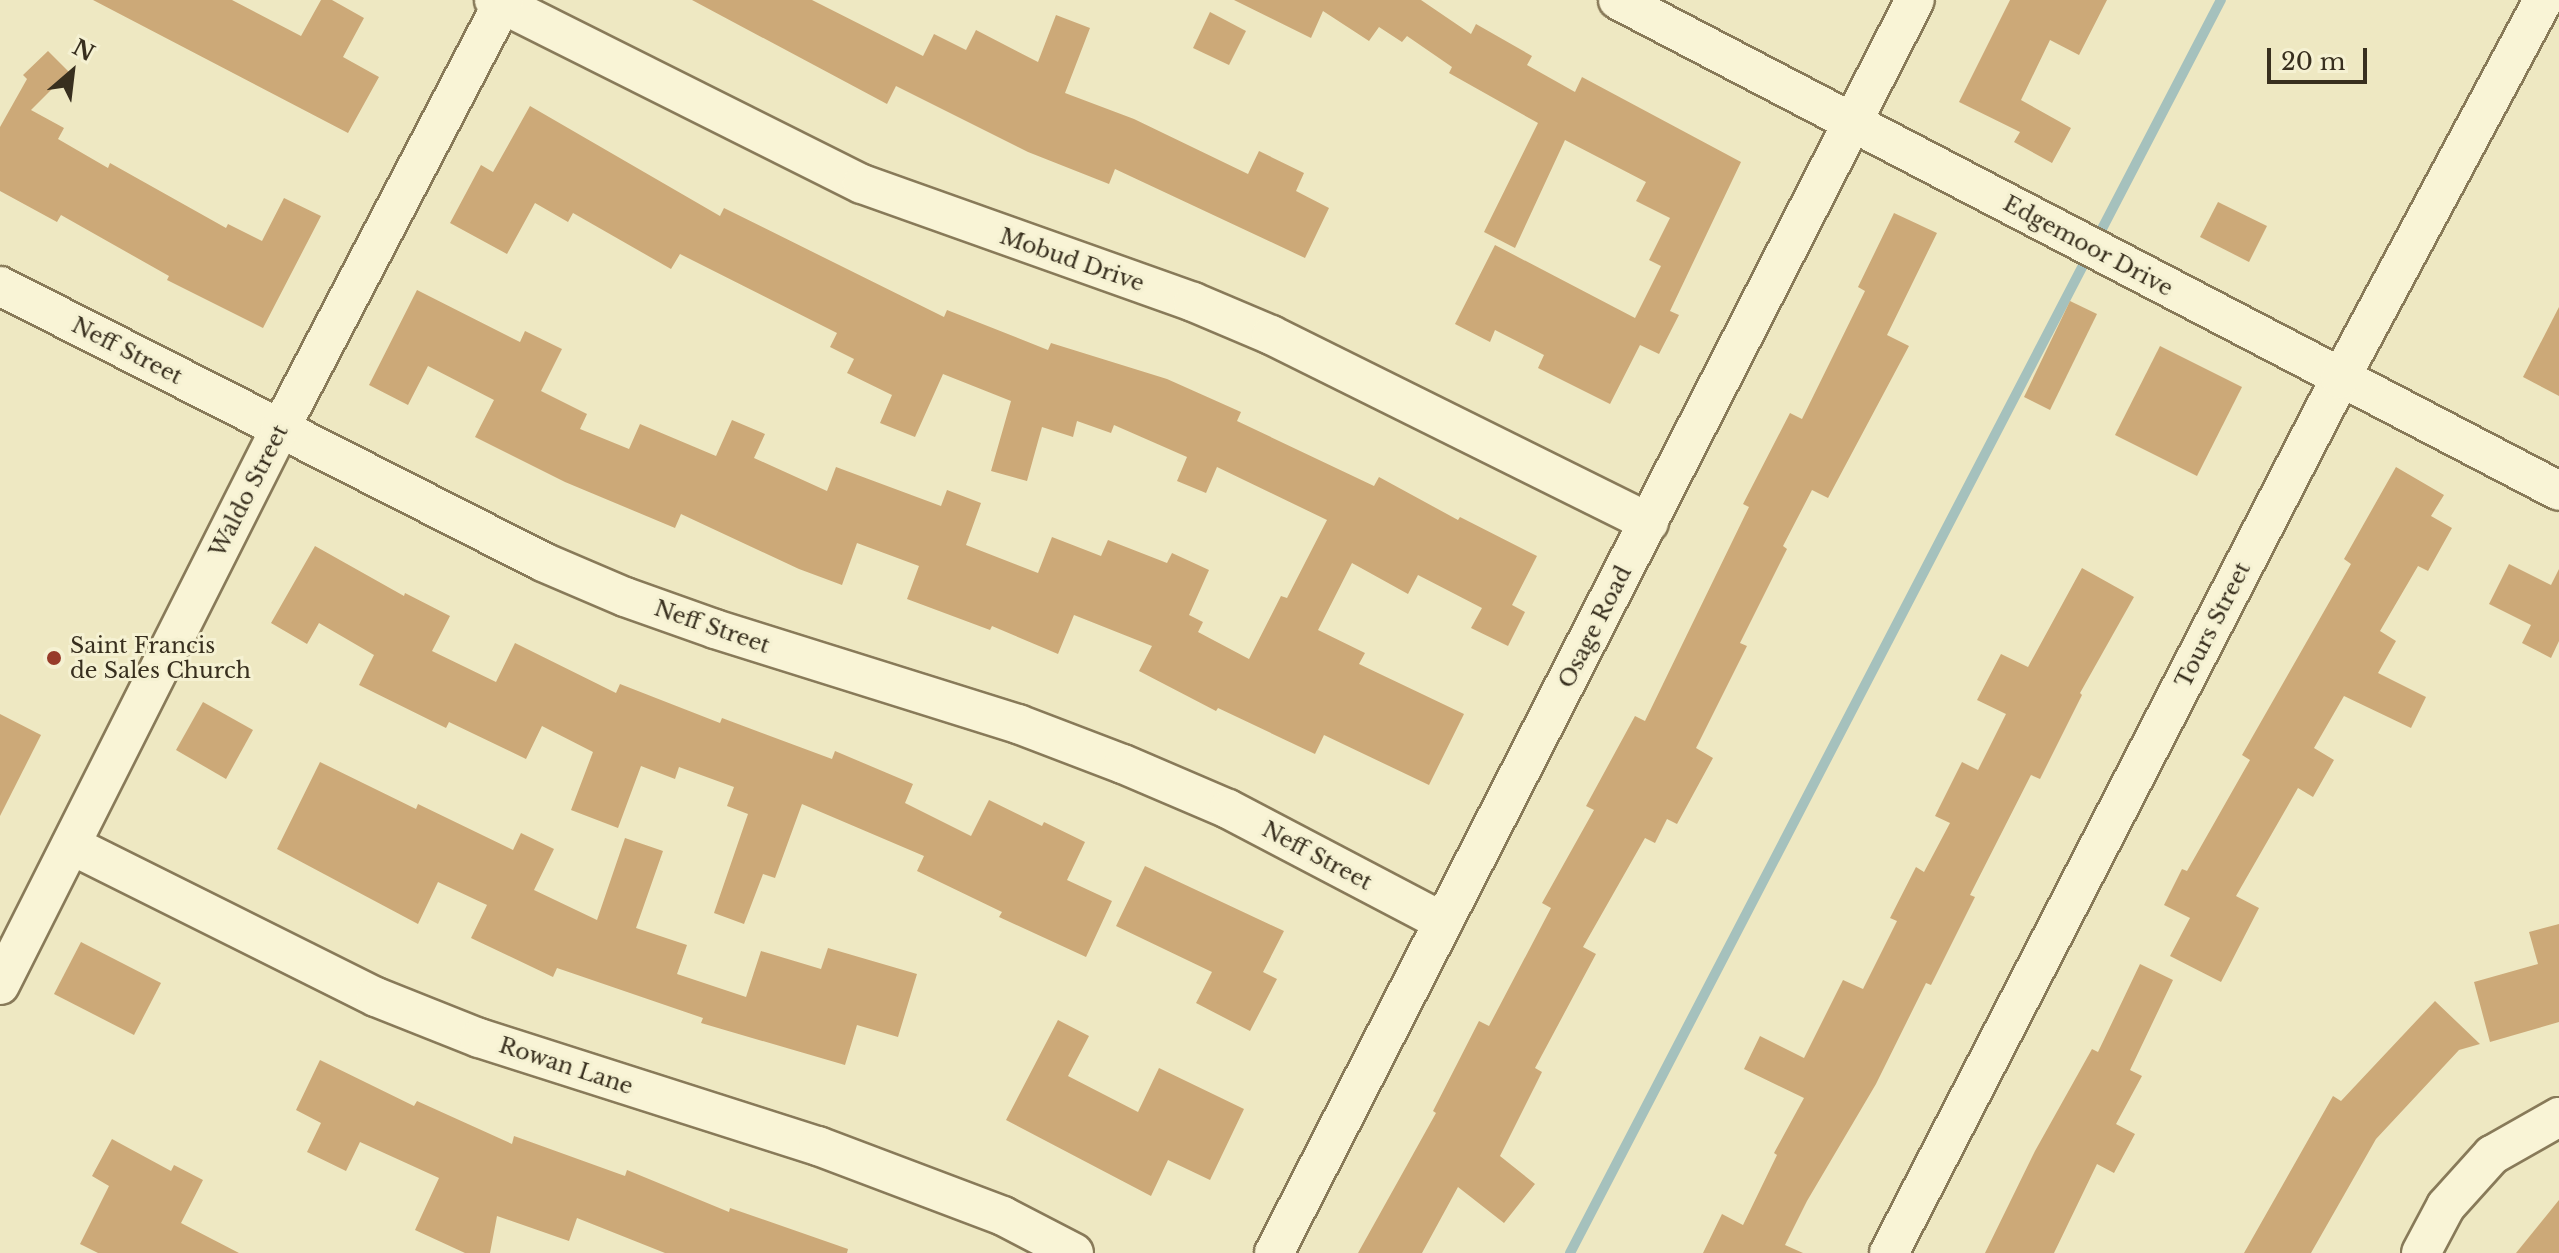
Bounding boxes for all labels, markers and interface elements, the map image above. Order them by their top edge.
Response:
north arrow [32,32,112,112]
scale bar [2271,32,2371,82]
text: N [68,34,99,67]
text: 20 m [2281,47,2346,76]
street label: Edgemoor Drive [1999,190,2177,302]
street label: Mobud Drive [996,223,1148,297]
street label: Neff Street [67,312,187,390]
street label: Waldo Street [204,420,294,562]
street label: Tours Street [2170,558,2256,692]
street label: Osage Road [1553,562,1637,692]
street label: Neff Street [651,595,773,659]
place label: Saint Francis de Sales Church [70,632,251,684]
marker: Saint Francis de Sales Church [45,649,63,667]
street label: Neff Street [1258,816,1376,896]
street label: Rowan Lane [496,1032,636,1100]

